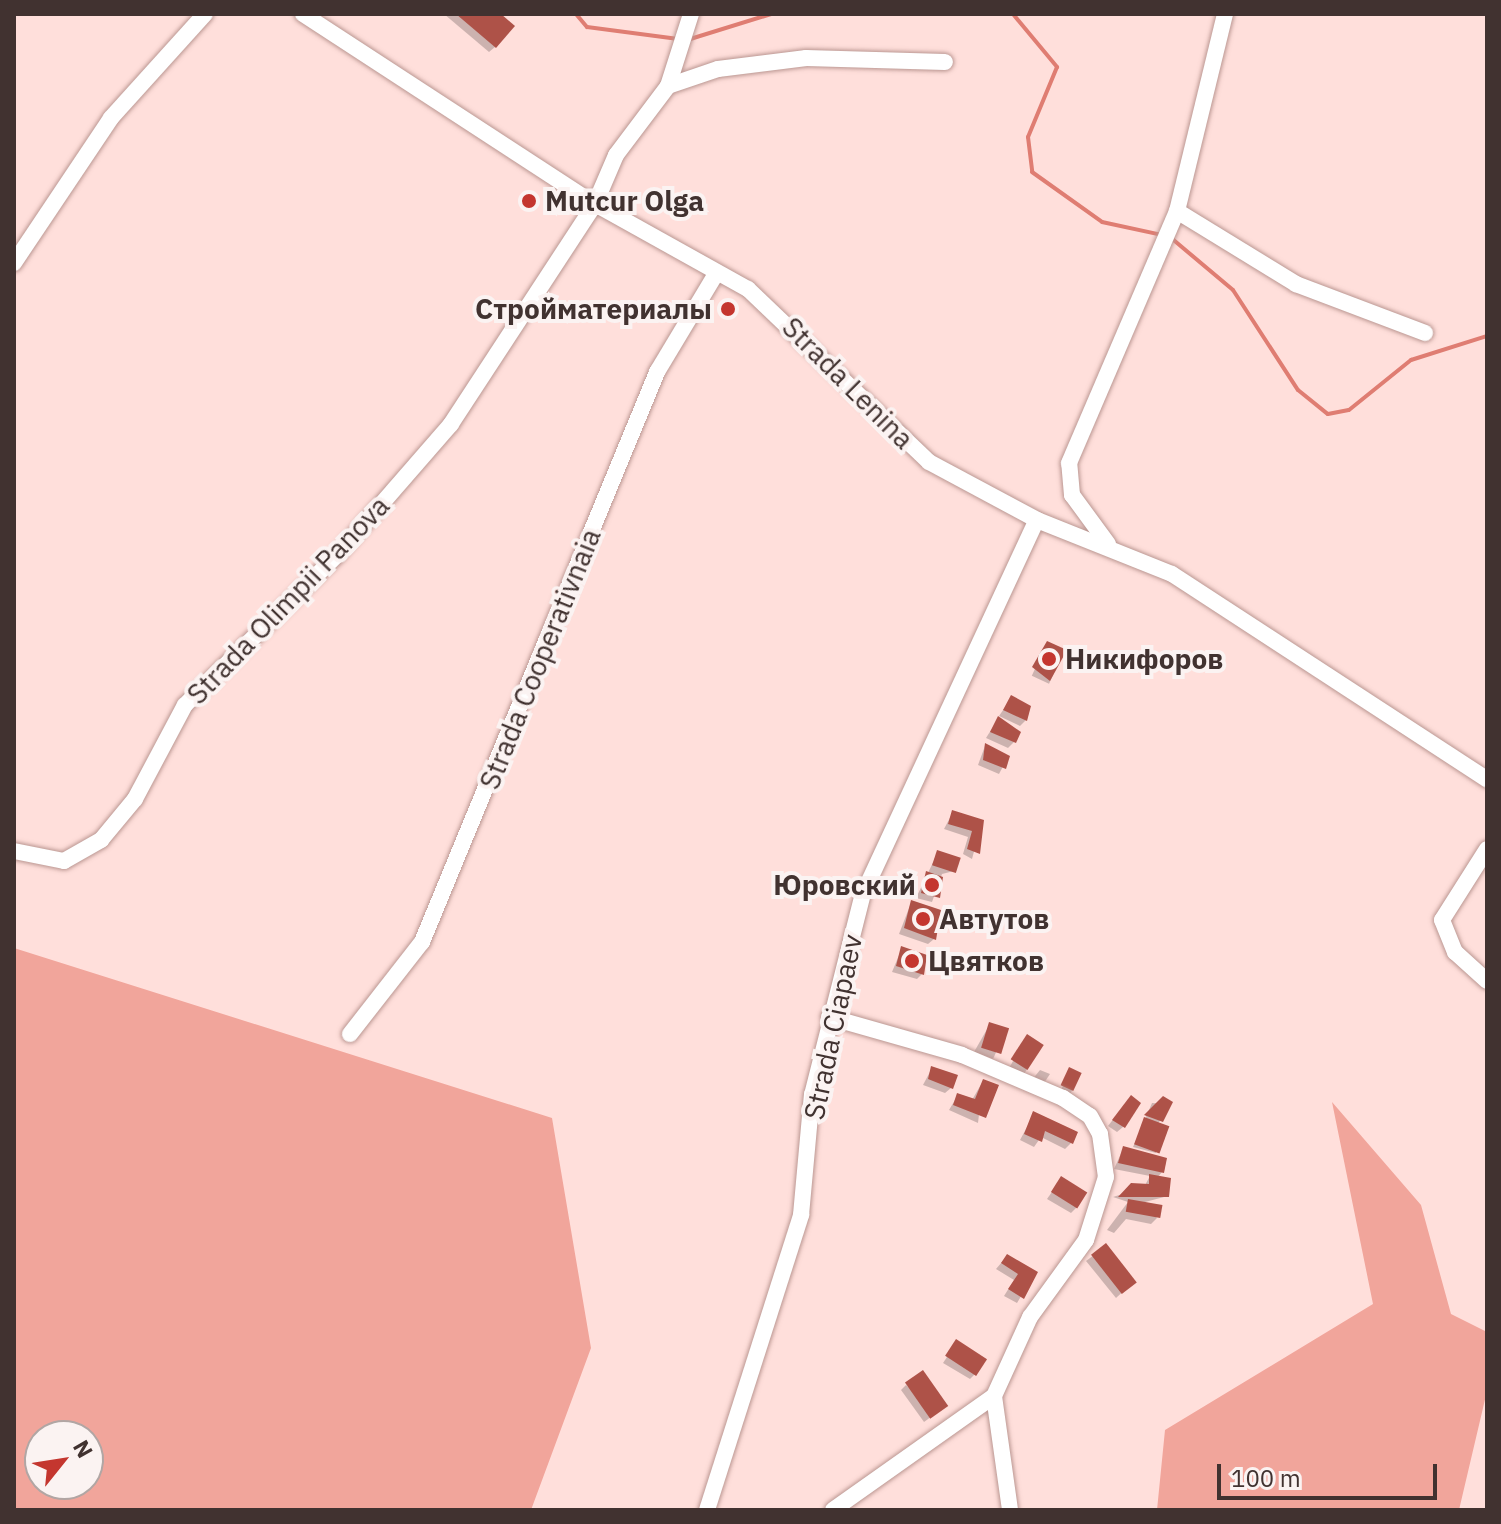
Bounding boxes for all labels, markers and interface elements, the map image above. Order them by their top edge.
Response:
place label: Mutcur Olga [545,184,704,218]
marker: Mutcur Olga [520,192,538,210]
place label: Стройматериалы [475,292,712,326]
marker: Стройматериалы [719,300,737,318]
street label: Strada Lenina [775,310,921,456]
street label: Strada Olimpii Panova [180,489,396,711]
street label: Strada Cooperativnaia [472,524,608,794]
place label: Никифоров [1065,642,1223,676]
marker: Никифоров [1040,650,1058,668]
place label: Юровский [773,868,916,902]
marker: Юровский [923,876,941,894]
place label: Автутов [939,902,1049,936]
marker: Автутов [914,910,932,928]
street label: Strada Ciapaev [797,931,869,1123]
place label: Цвятков [928,944,1044,978]
marker: Цвятков [903,952,921,970]
north arrow [24,1420,104,1500]
text: N [67,1435,100,1463]
scale bar [1221,1448,1441,1498]
text: 100 m [1231,1462,1301,1494]

